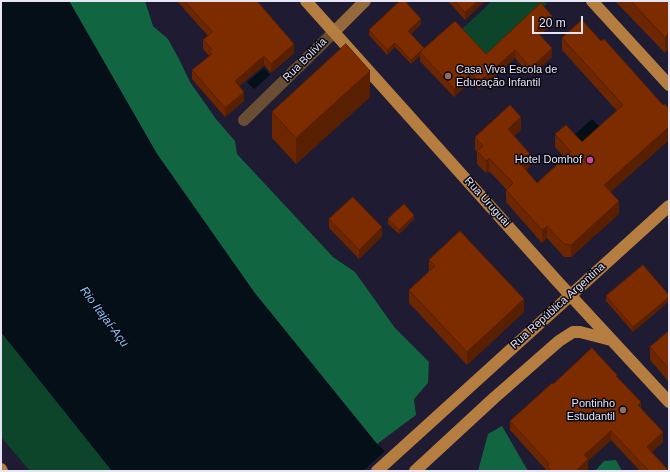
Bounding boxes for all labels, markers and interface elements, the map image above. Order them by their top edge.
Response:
scale bar [534,8,585,34]
text: 20 m [539,16,566,30]
street label: Rua Bolívia [280,35,330,85]
place label: Casa Viva Escola de Educação Infantil [456,63,557,89]
marker: Casa Viva Escola de Educação Infantil [443,71,453,81]
place label: Hotel Domhof [515,153,582,167]
marker: Hotel Domhof [585,155,595,165]
street label: Rua Uruguai [461,175,513,229]
street label: Rua República Argentina [508,260,608,352]
water label: Rio Itajaí-Açu [77,284,131,350]
place label: Pontinho Estudantil [567,397,615,423]
marker: Pontinho Estudantil [618,405,628,415]

